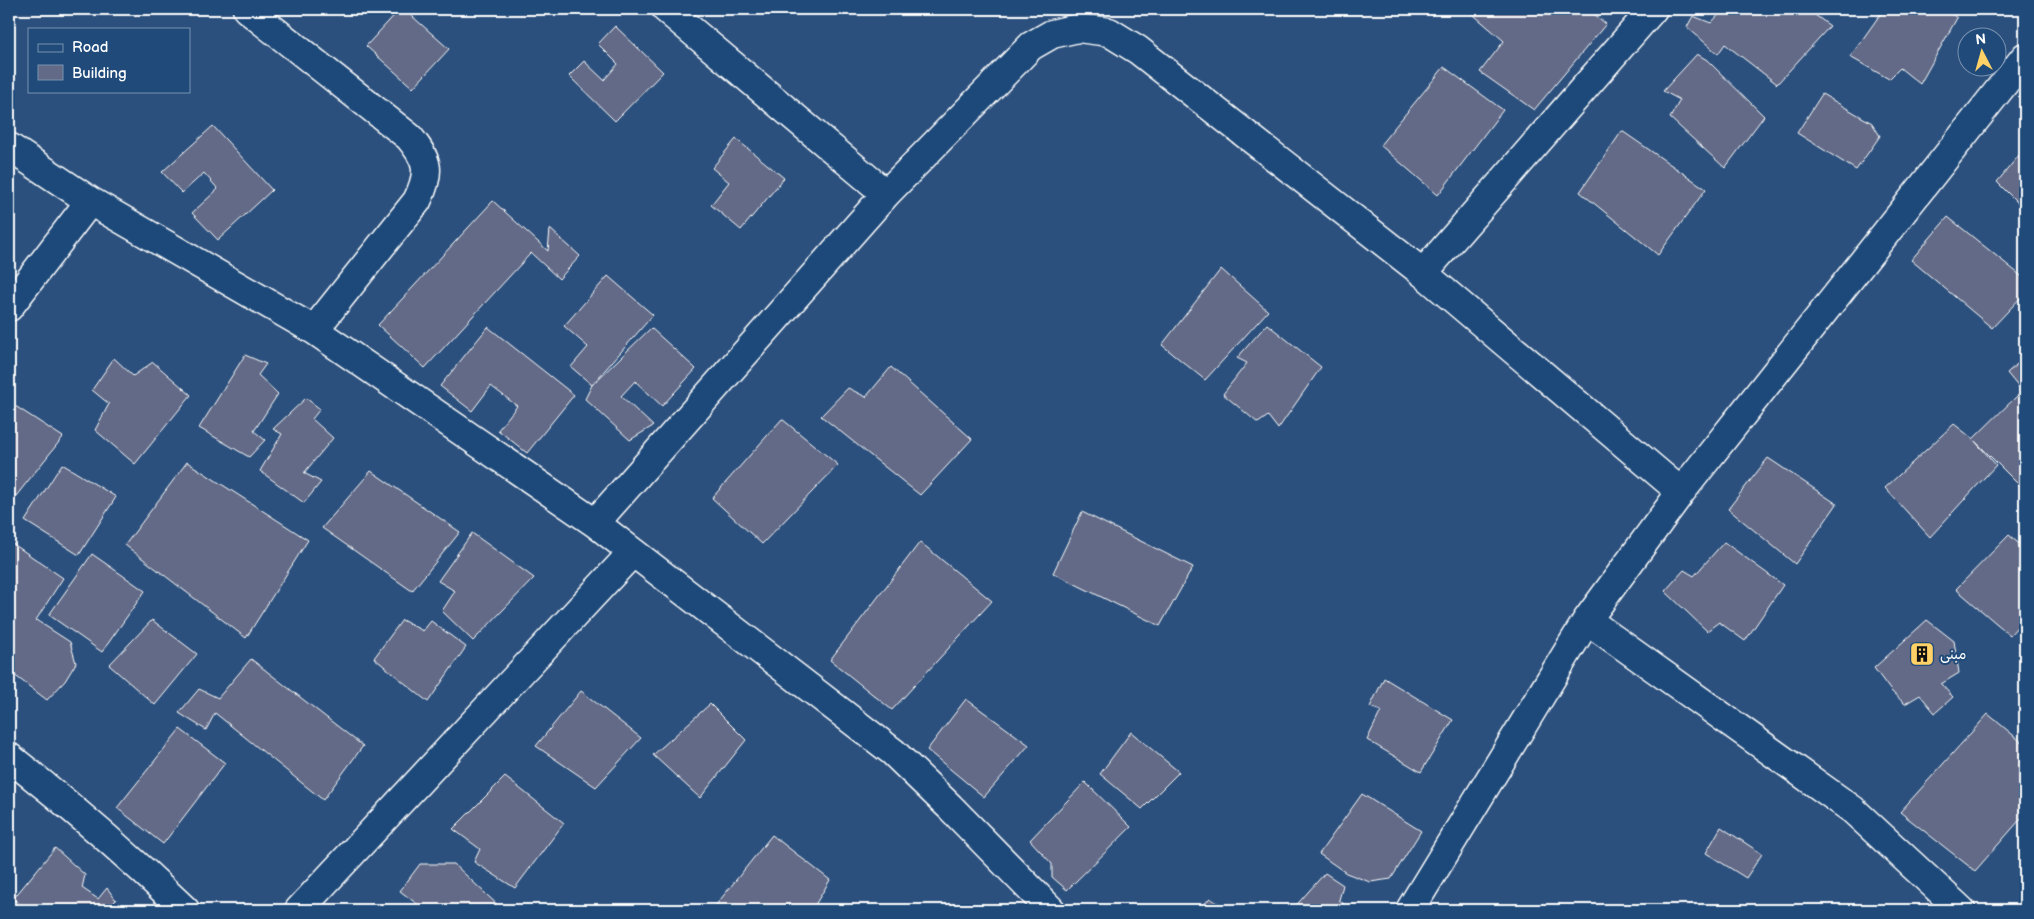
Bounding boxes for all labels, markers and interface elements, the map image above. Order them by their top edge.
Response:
legend [28,28,190,92]
north arrow [1956,28,2006,78]
text: N [1975,31,1987,49]
text: Road [72,38,108,57]
text: Building [72,64,127,83]
building icon: مبنى [1909,641,1935,667]
place label: مبنى [1940,646,1966,663]

